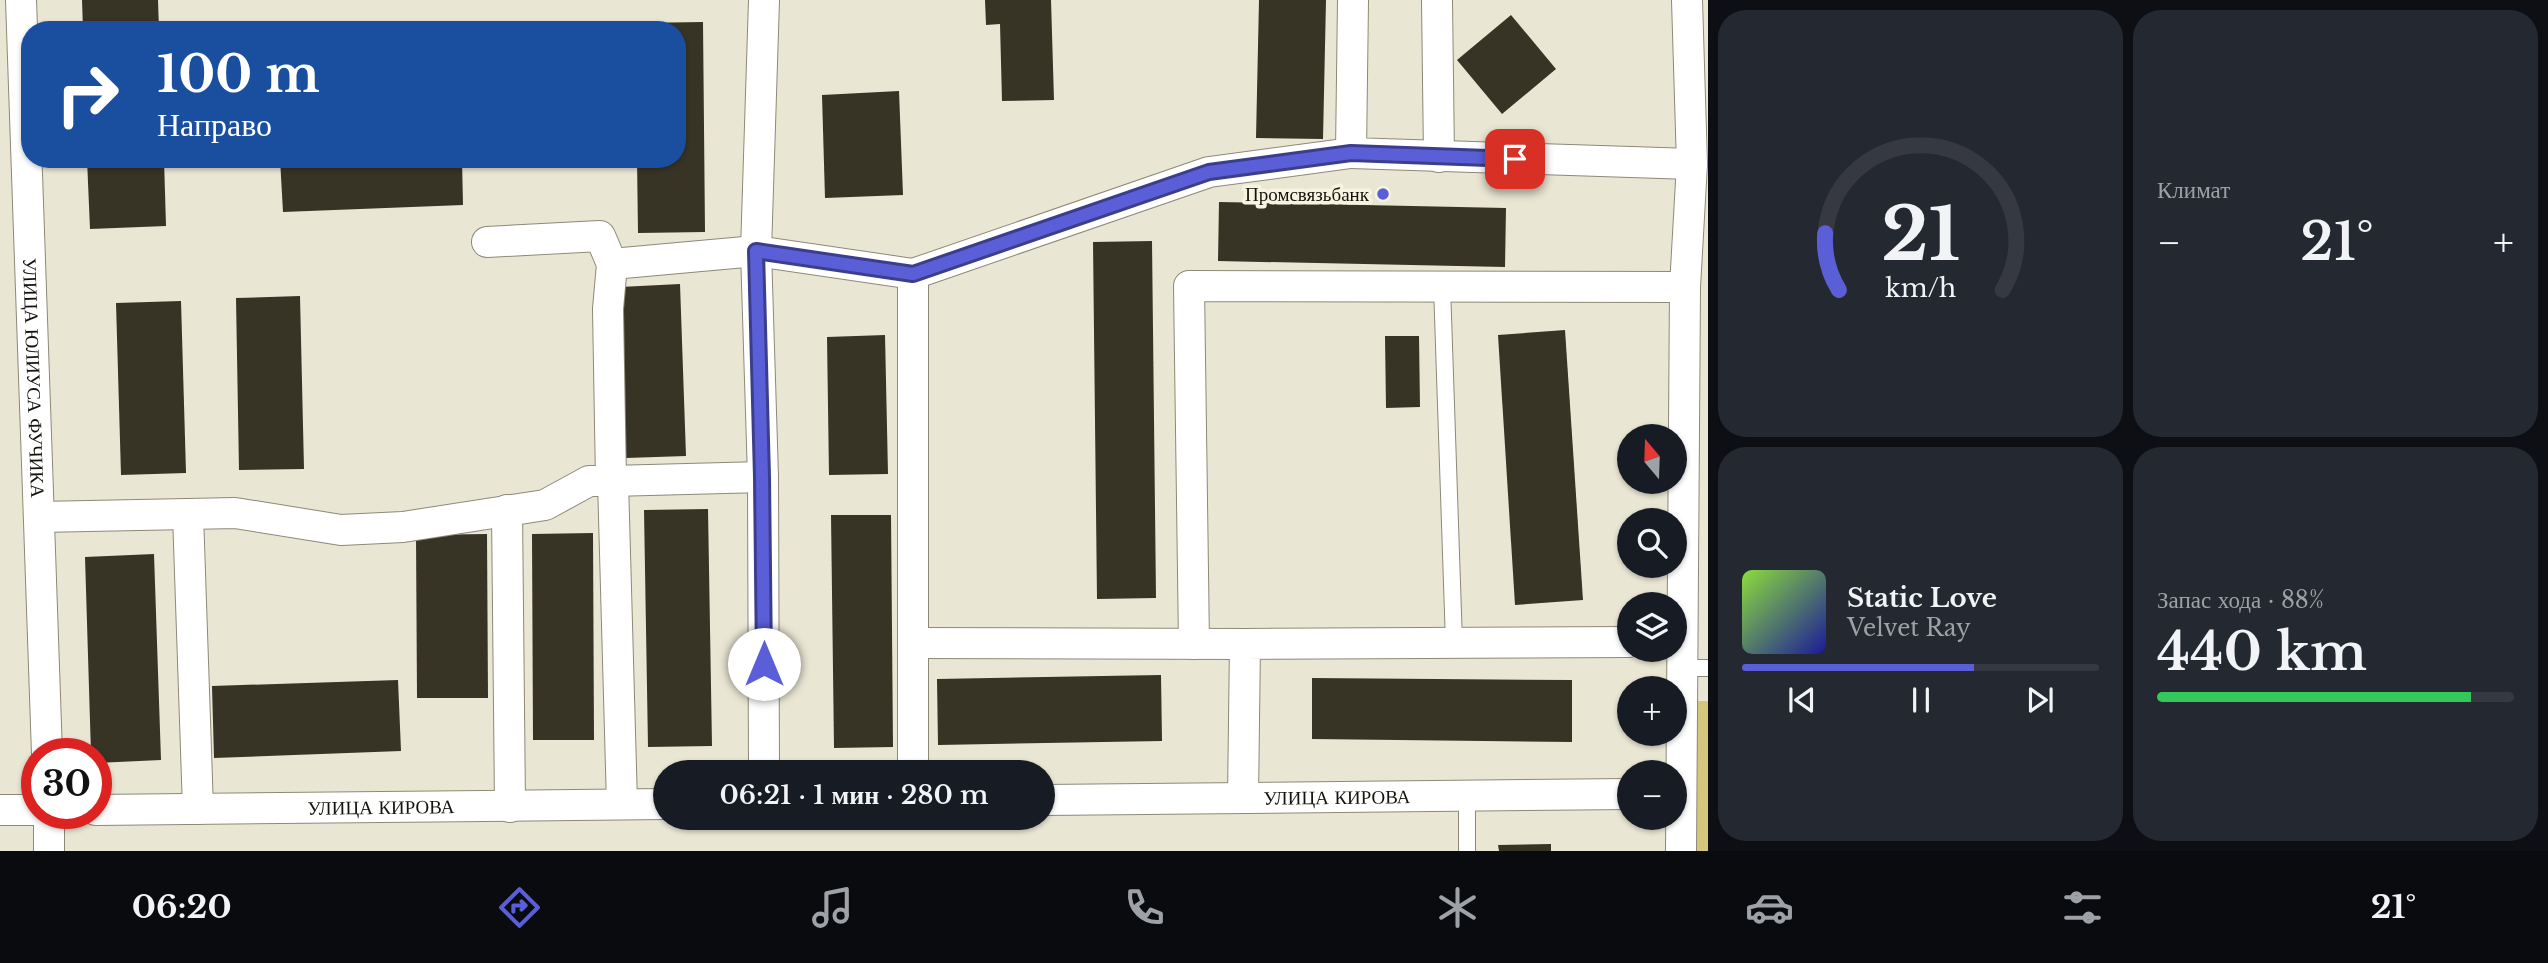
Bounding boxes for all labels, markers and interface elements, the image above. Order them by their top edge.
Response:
text: 100 m [157,44,320,105]
icon: right [42,49,133,140]
text: Направо [157,105,272,145]
pin [1485,129,1545,189]
icon: arrive [1496,140,1534,178]
text: Климат [2157,176,2230,204]
place label: Промсвязьбанк [1245,183,1370,206]
marker: Промсвязьбанк [1375,186,1391,202]
text: 21 [1881,189,1960,280]
text: 21° [2300,210,2374,274]
text: − [2157,219,2181,266]
text: + [2493,219,2514,266]
street label: УЛИЦА ЮЛИУСА ФУЧИКА [18,257,50,498]
text: km/h [1885,272,1956,303]
north arrow [1617,424,1687,494]
map controls [1617,424,1687,830]
button: search [1617,508,1687,578]
text: Static Love [1847,582,1997,614]
text: Запас хода · 88% [2157,586,2324,614]
button: layers [1617,592,1687,662]
text: Velvet Ray [1847,614,1971,642]
text: 440 km [2157,620,2367,684]
position arrow [727,627,801,701]
button: + [1617,676,1687,746]
icon: previous [1783,681,1821,719]
icon: pause [1902,681,1940,719]
icon: next [2021,681,2059,719]
speed limit sign: 30 [21,738,112,829]
button: − [1617,760,1687,830]
text: 06:21 · 1 мин · 280 m [719,779,989,811]
street label: УЛИЦА КИРОВА [1263,785,1411,809]
street label: УЛИЦА КИРОВА [307,795,455,819]
icon: directions [495,883,544,932]
icon: music [808,883,857,932]
icon: phone [1120,883,1169,932]
icon: climate [1433,883,1482,932]
icon: car [1745,883,1794,932]
icon: filters [2058,883,2107,932]
text: 06:20 [132,887,232,927]
text: 21° [2371,887,2416,927]

